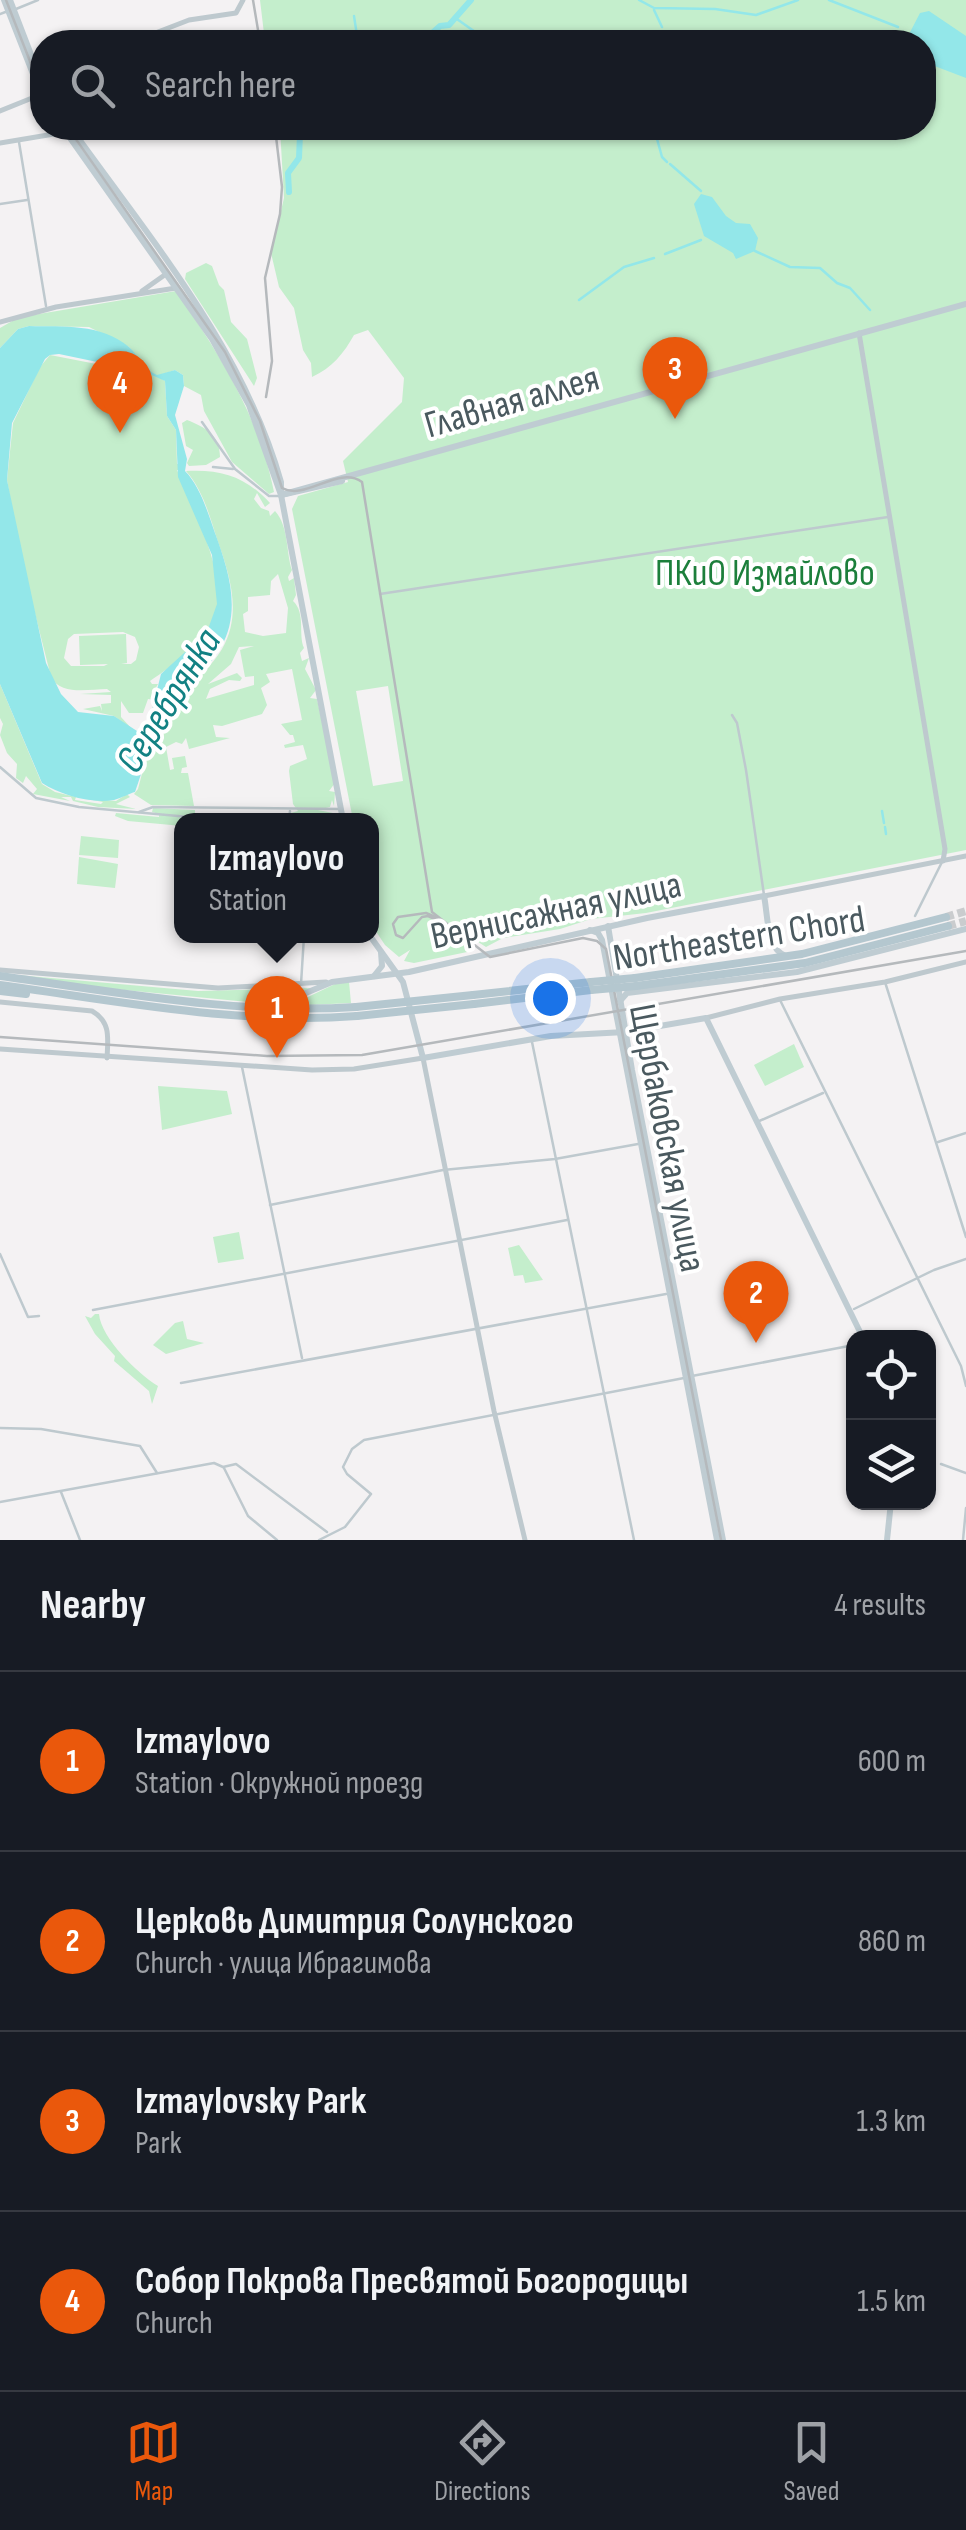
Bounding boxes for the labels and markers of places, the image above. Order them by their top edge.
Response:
pin: 3 [642,336,708,419]
pin: 4 [88,350,152,433]
pin: 1 [244,976,310,1058]
pin: 2 [724,1260,788,1343]

